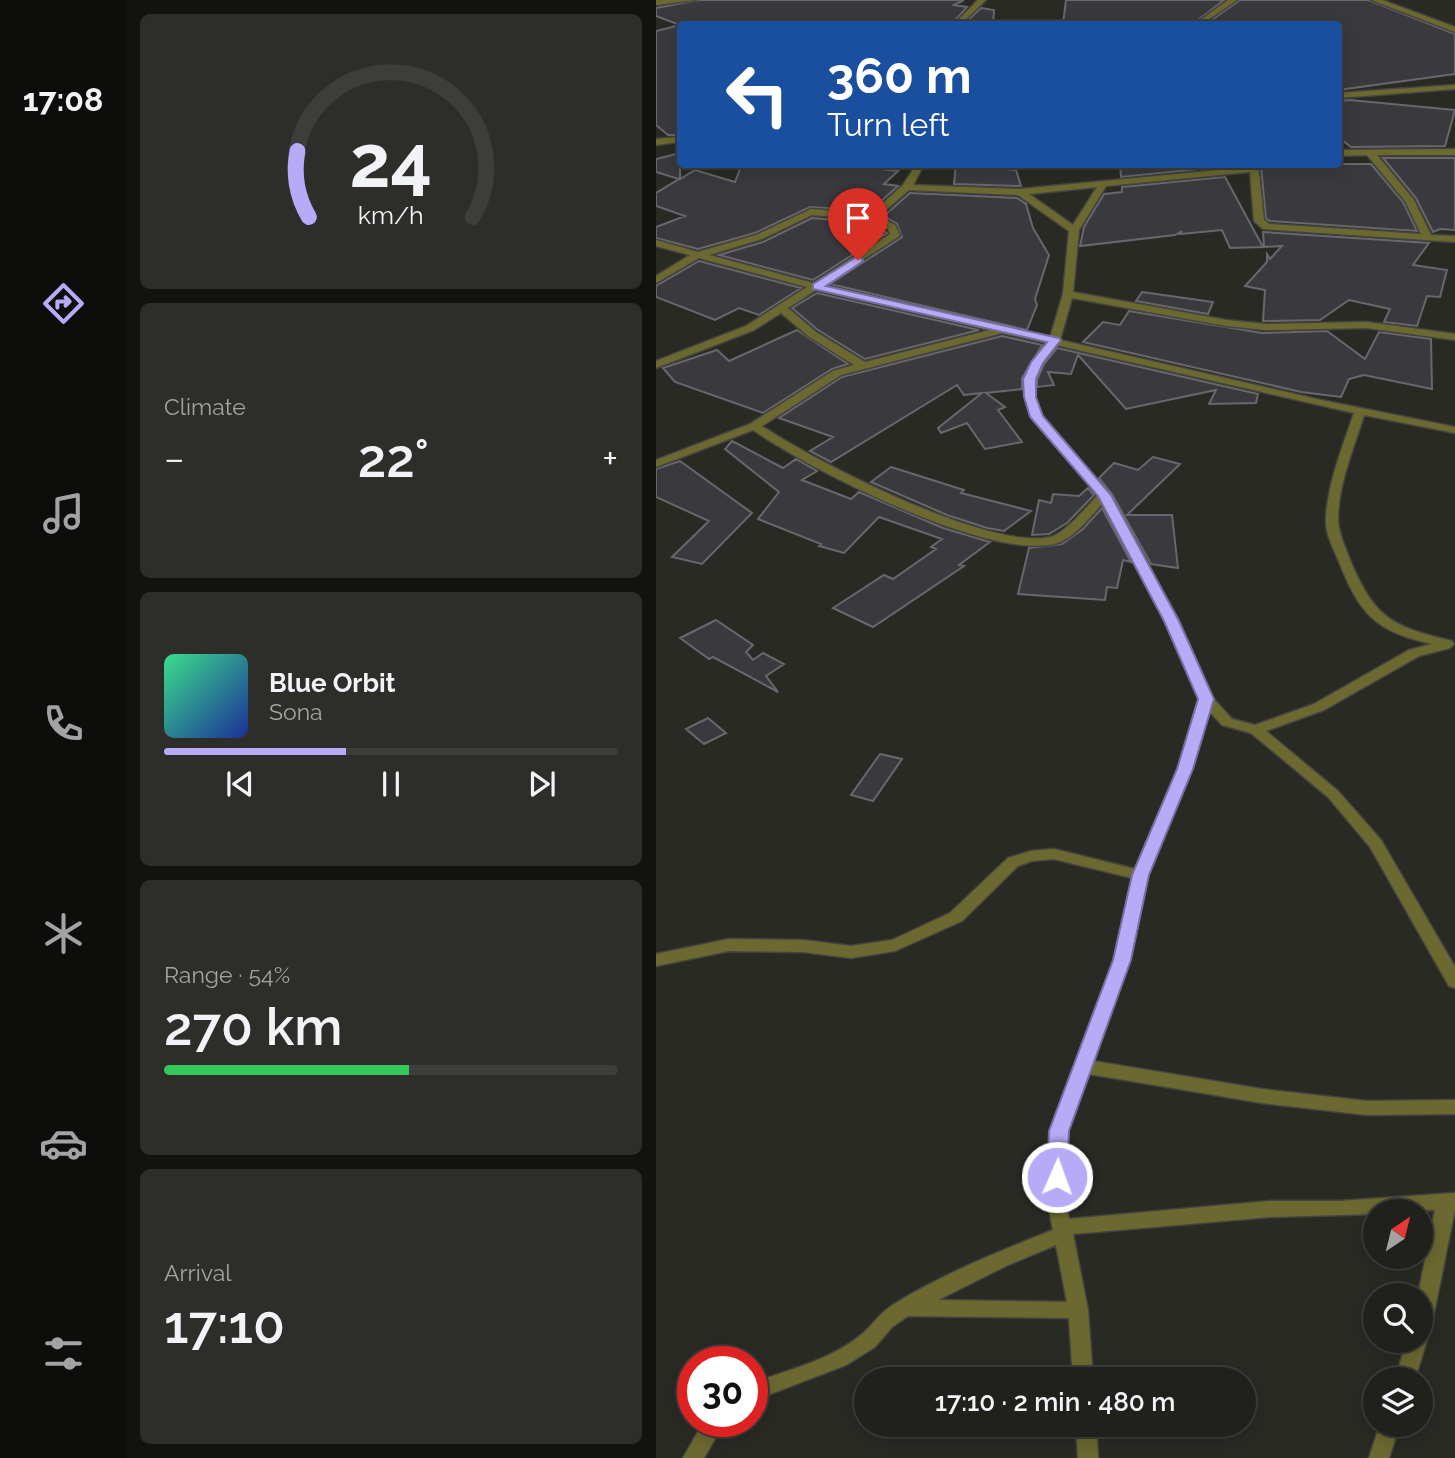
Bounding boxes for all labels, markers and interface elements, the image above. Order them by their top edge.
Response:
text: 360 m [827,47,972,104]
icon: left [712,49,803,140]
text: 17:08 [23,81,103,118]
text: Turn left [827,106,949,143]
text: 24 [350,120,432,205]
pin [828,188,888,260]
icon: arrive [839,199,877,237]
text: km/h [358,200,424,230]
icon: directions [39,279,88,328]
text: Climate [164,393,246,420]
text: 22° [358,428,429,489]
text: − [164,436,184,481]
text: + [602,436,618,481]
icon: music [39,489,88,538]
text: Blue Orbit [269,668,396,698]
text: Sona [269,698,323,725]
icon: phone [39,699,88,748]
icon: previous [221,765,259,803]
icon: pause [372,765,410,803]
icon: next [523,765,561,803]
icon: climate [39,909,88,958]
text: Range · 54% [164,961,290,988]
text: 270 km [164,996,343,1057]
icon: car [39,1119,88,1168]
position arrow [1020,1140,1094,1214]
north arrow [1363,1199,1433,1269]
map controls [1363,1199,1433,1437]
text: Arrival [164,1259,231,1286]
button: search [1363,1283,1433,1353]
text: 17:10 [164,1294,285,1355]
icon: filters [39,1329,88,1378]
speed limit sign: 30 [677,1346,768,1437]
button: layers [1363,1367,1433,1437]
text: 17:10 · 2 min · 480 m [935,1387,1175,1417]

